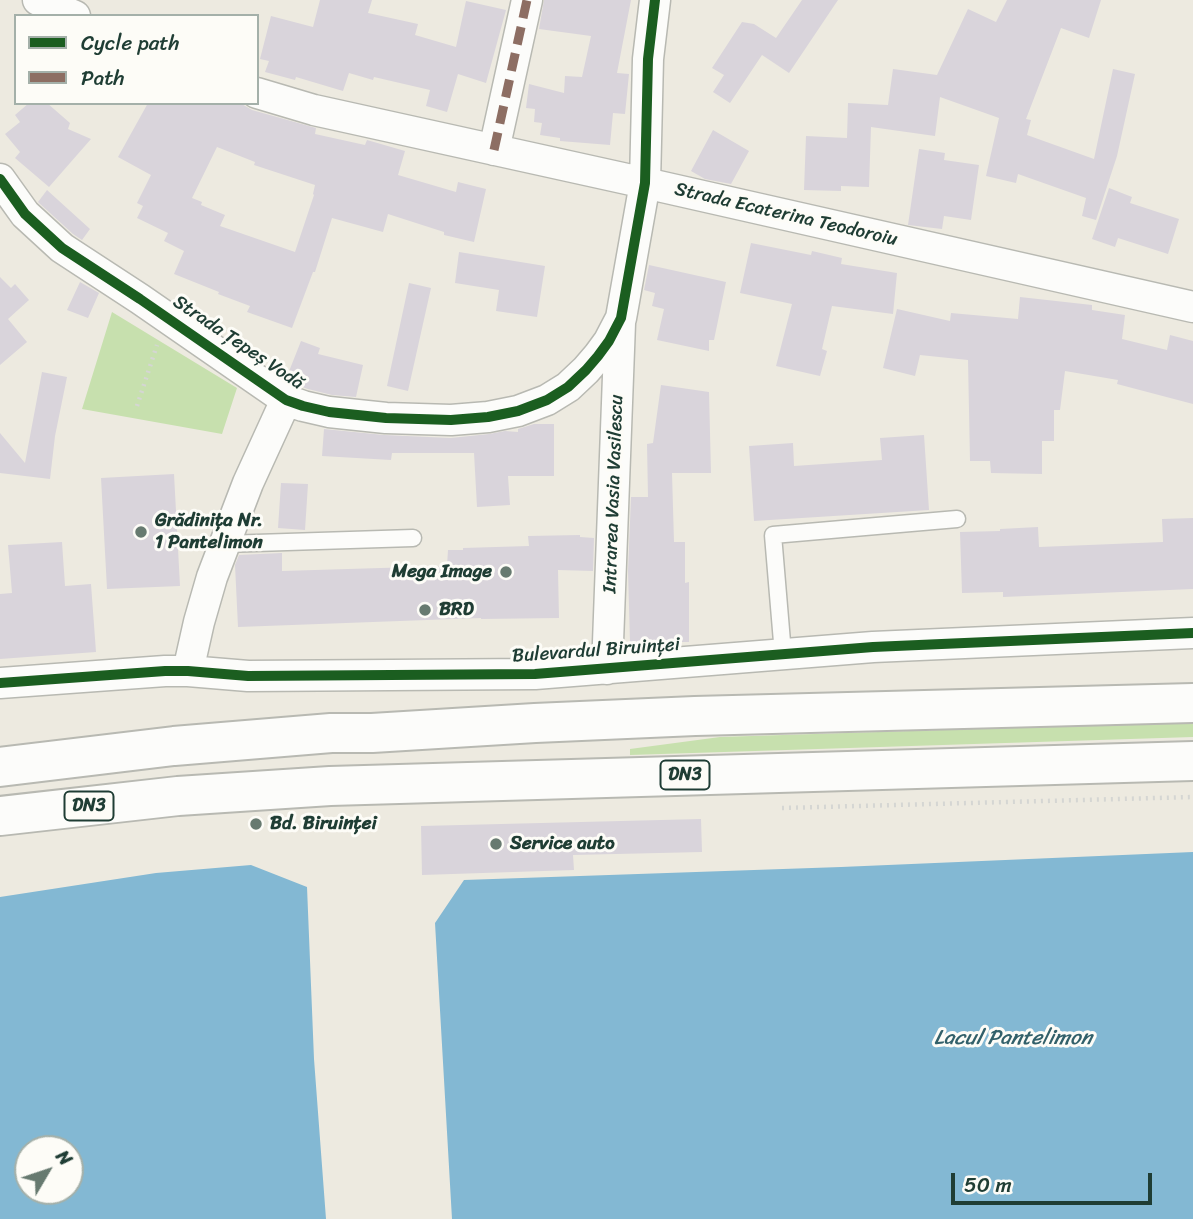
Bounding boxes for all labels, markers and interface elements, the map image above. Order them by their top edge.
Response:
legend [14,14,259,105]
text: Cycle path [81,24,180,62]
text: Path [81,59,124,97]
street label: Strada Ecaterina Teodoroiu [672,178,900,252]
street label: Strada Țepeș Vodă [168,291,308,395]
street label: Intrarea Vasia Vasilescu [599,394,629,594]
place label: Grădinița Nr. 1 Pantelimon [155,510,263,554]
marker: Grădinița Nr. 1 Pantelimon [133,524,149,540]
place label: Mega Image [392,561,492,583]
marker: Mega Image [498,564,514,580]
place label: BRD [439,599,474,621]
marker: BRD [417,602,433,618]
street label: Bulevardul Biruinței [511,634,681,668]
road number: DN3 [660,760,710,790]
road number: DN3 [64,792,114,820]
place label: Bd. Biruinței [270,813,377,835]
marker: Bd. Biruinței [248,816,264,832]
place label: Service auto [510,833,615,855]
marker: Service auto [488,836,504,852]
water label: Lacul Pantelimon [934,1026,1092,1052]
north arrow [14,1135,84,1205]
text: N [47,1142,81,1173]
scale bar [955,1160,1156,1204]
text: 50 m [964,1166,1012,1204]

